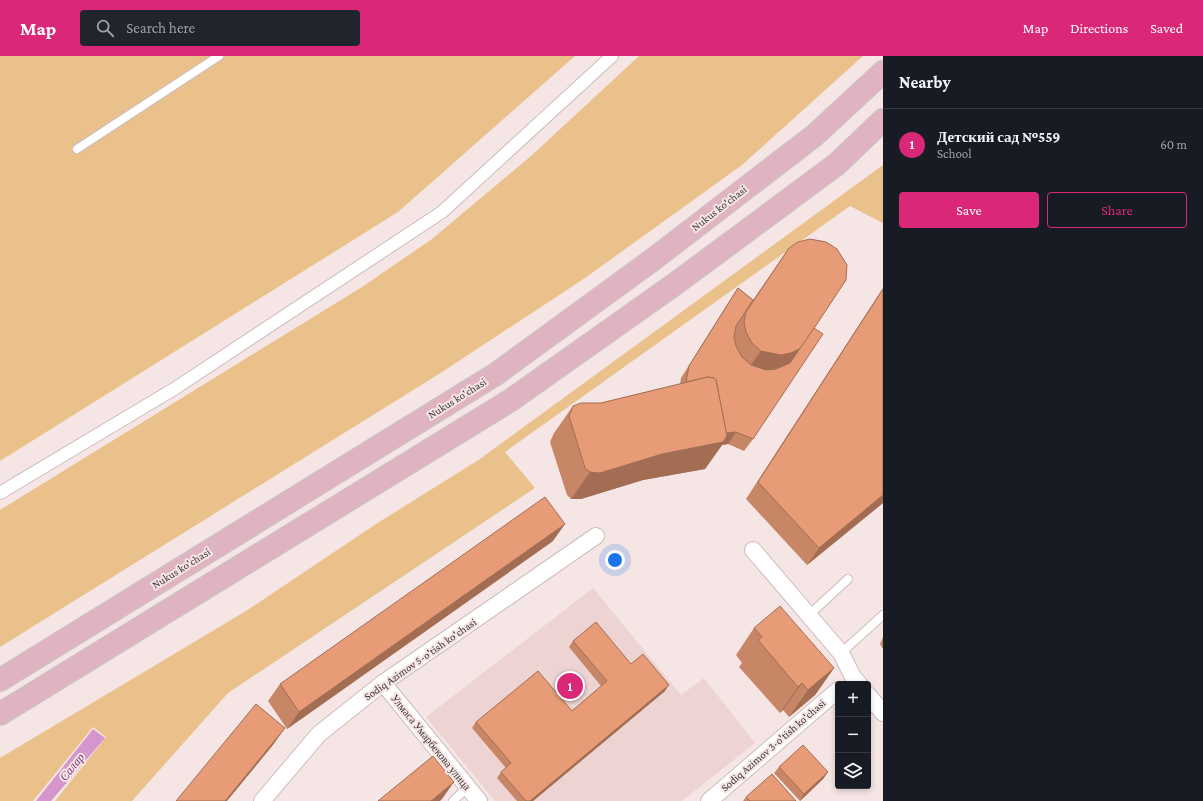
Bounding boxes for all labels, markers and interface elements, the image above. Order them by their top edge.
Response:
search box [80,10,360,46]
icon: search [94,17,116,39]
text: Map [20,18,56,39]
text: Search here [126,20,195,36]
text: Map [1023,20,1048,36]
text: Directions [1070,20,1128,36]
text: Saved [1150,20,1183,36]
text: Nearby [899,73,951,92]
text: Детский сад №559 [937,129,1061,145]
text: 1 [910,137,914,152]
text: 60 m [1160,137,1187,152]
text: School [937,146,972,161]
street label: Nukus ko'chasi [689,183,749,233]
button: Save [899,192,1039,228]
button: Share [1047,192,1187,228]
street label: Nukus ko'chasi [426,375,488,421]
street label: Nukus ko'chasi [150,545,212,591]
your location [605,550,625,570]
street label: Sodiq Azimov 5-o'tish ko'chasi [362,616,479,703]
pin: 1 [557,671,583,701]
map controls [835,681,871,789]
button: + [835,681,871,717]
street label: Улмаса Умарбекова улица [389,692,473,792]
street label: Sodiq Azimov 3-o'tish ko'chasi [718,696,828,794]
button: − [835,717,871,753]
water label: Салар [57,750,87,784]
button: layers [835,753,871,789]

